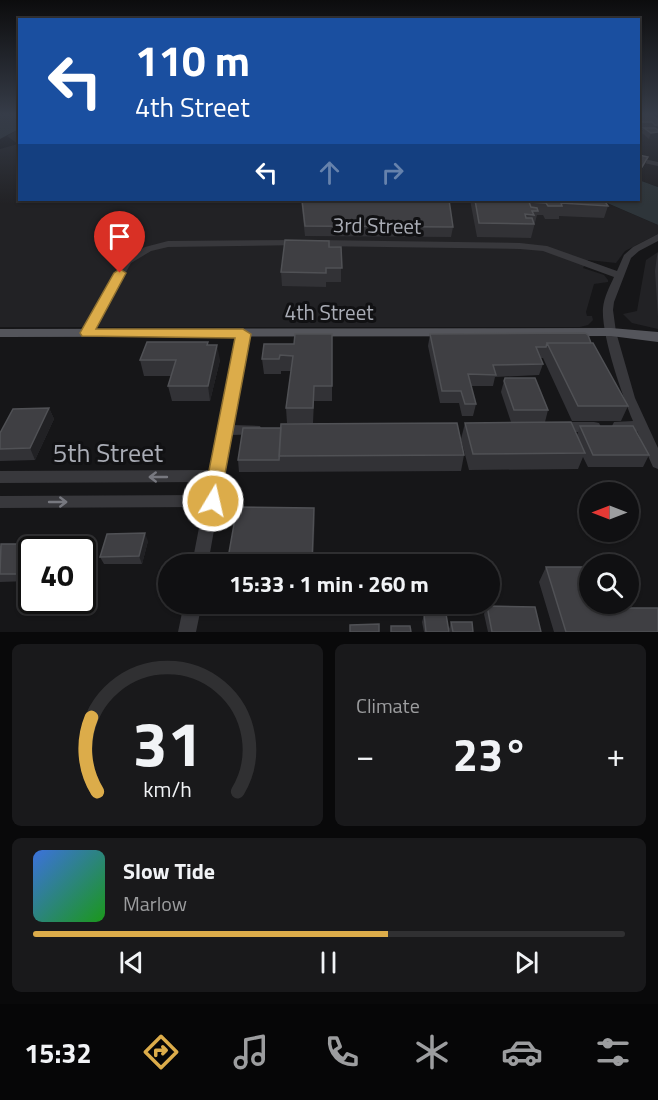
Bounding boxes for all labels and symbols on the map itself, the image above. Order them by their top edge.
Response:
street label: 3rd Street [332,208,422,242]
pin [94,211,145,273]
street label: 4th Street [284,296,374,328]
street label: 5th Street [53,433,163,472]
position arrow [181,469,245,533]
one-way arrow [148,471,168,483]
north arrow [579,482,639,542]
one-way arrow [48,496,68,508]
speed limit sign: 40 [18,536,96,614]

